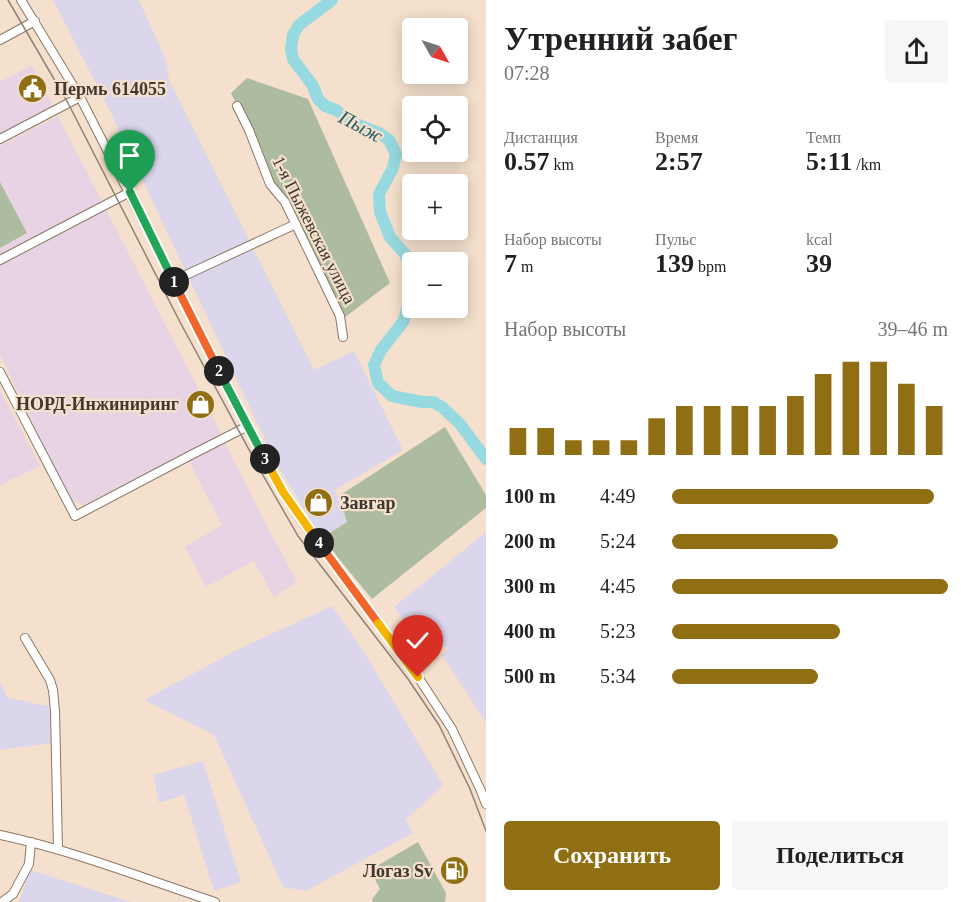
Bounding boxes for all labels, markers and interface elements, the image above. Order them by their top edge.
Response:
north arrow [402,18,468,84]
map controls [402,18,468,318]
button: share [885,20,948,83]
text: Утренний забег [504,21,738,57]
text: 07:28 [504,62,550,84]
public building icon: Пермь 614055 [17,73,49,105]
place label: Пермь 614055 [54,79,166,99]
button: locate [402,96,468,162]
water label: Пыж [334,105,387,147]
text: Дистанция [504,129,578,146]
text: Время [655,129,698,146]
text: Темп [806,129,841,146]
pin [104,130,155,192]
icon: arrive [113,139,146,172]
text: 0.57 [504,147,550,176]
text: 2:57 [655,147,703,176]
text: 5:11 [806,147,852,176]
street label: 1-я Пыжевская улица [268,153,360,307]
text: km [550,156,574,173]
text: /km [852,156,881,173]
button: + [402,174,468,240]
text: Набор высоты [504,231,602,248]
text: Пульс [655,231,696,248]
text: kcal [806,231,833,248]
text: 7 [504,249,517,278]
text: 139 [655,249,694,278]
text: 39 [806,249,832,278]
button: − [402,252,468,318]
text: m [517,258,533,275]
text: bpm [694,258,726,275]
pin: 1 [159,267,189,297]
text: 1 [170,273,178,290]
text: Набор высоты [504,318,626,340]
text: 39–46 m [877,318,948,340]
pin: 2 [204,356,234,386]
text: 2 [215,362,223,379]
shop icon: НОРД-Инжиниринг [184,388,216,420]
place label: НОРД-Инжиниринг [16,394,179,414]
pin: 3 [250,444,280,474]
text: 3 [261,450,269,467]
text: 100 m [504,485,556,507]
text: 4:49 [600,485,636,507]
shop icon: Завгар [303,487,335,519]
place label: Завгар [340,493,395,513]
pin: 4 [304,528,334,558]
text: 200 m [504,530,556,552]
text: 5:24 [600,530,636,552]
text: 4 [315,534,323,551]
text: 300 m [504,575,556,597]
text: 4:45 [600,575,636,597]
pin [392,615,443,677]
text: 400 m [504,620,556,642]
text: 5:23 [600,620,636,642]
icon: check [401,624,434,657]
text: 500 m [504,665,556,687]
text: 5:34 [600,665,636,687]
button: Сохранить [504,821,720,890]
button: Поделиться [732,821,948,890]
fuel station icon: Логаз Sv [438,855,470,887]
place label: Логаз Sv [363,861,433,881]

